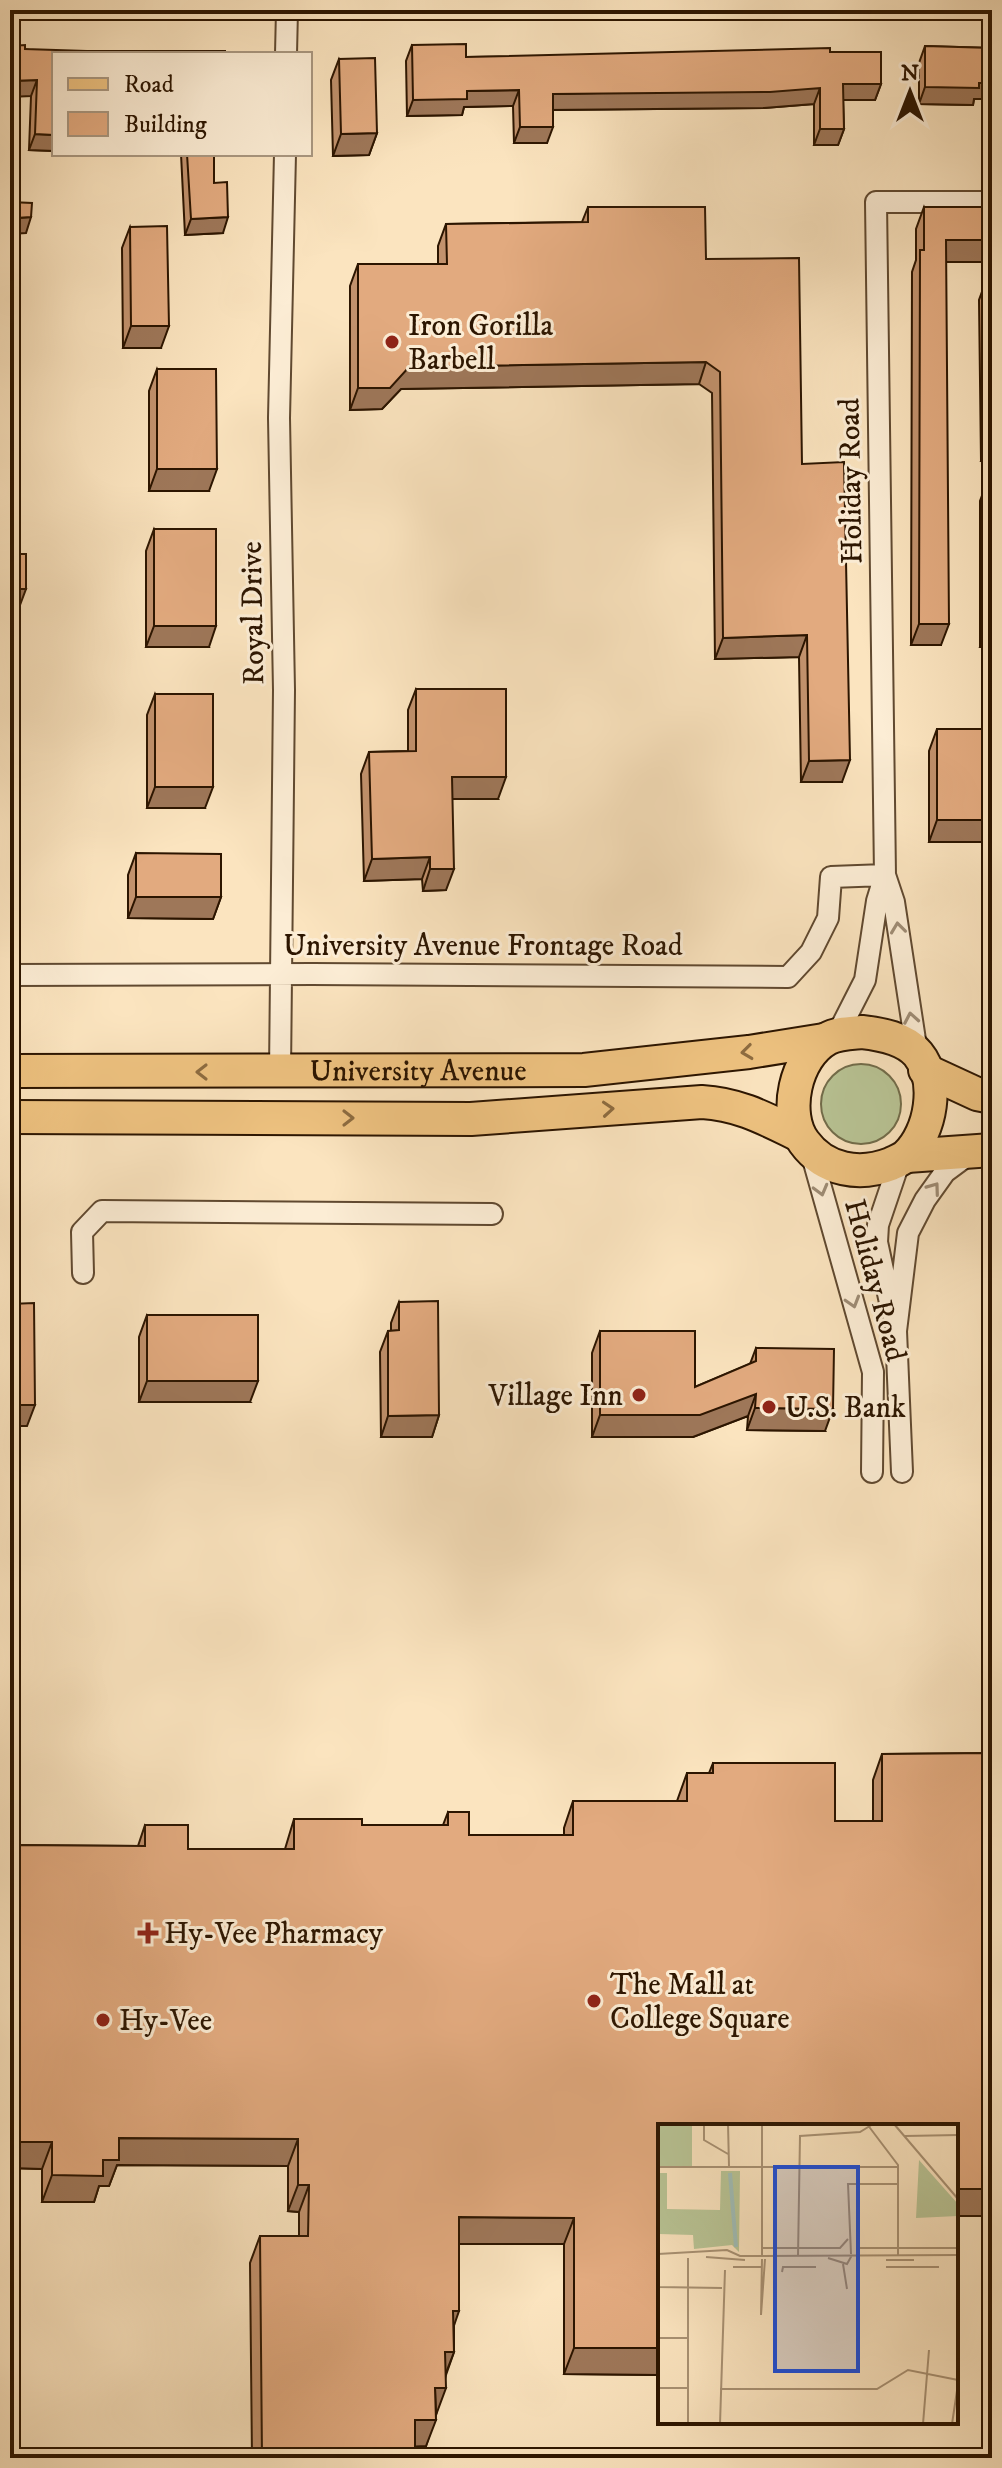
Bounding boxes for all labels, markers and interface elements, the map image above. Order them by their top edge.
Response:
legend [52,52,312,156]
north arrow [870,52,950,132]
text: N [901,60,919,87]
text: Road [124,70,174,100]
text: Building [124,110,207,140]
place label: Iron Gorilla Barbell [408,308,554,379]
marker: Iron Gorilla Barbell [383,333,401,351]
street label: Holiday Road [832,397,871,564]
street label: Royal Drive [234,541,273,685]
one-way arrow [890,921,907,935]
street label: University Avenue Frontage Road [283,928,683,965]
one-way arrow [904,1011,921,1024]
one-way arrow [740,1043,753,1060]
street label: University Avenue [309,1053,527,1090]
one-way arrow [195,1063,208,1081]
one-way arrow [601,1101,614,1118]
one-way arrow [342,1109,355,1127]
one-way arrow [812,1182,829,1196]
one-way arrow [924,1182,939,1196]
street label: Holiday Road [835,1195,914,1366]
one-way arrow [844,1295,860,1309]
place label: Village Inn [488,1378,623,1415]
marker: Village Inn [630,1386,648,1404]
place label: U.S. Bank [785,1390,906,1427]
marker: U.S. Bank [760,1398,778,1416]
place label: Hy-Vee Pharmacy [164,1916,384,1953]
marker: Hy-Vee Pharmacy [139,1924,157,1942]
place label: The Mall at College Square [610,1967,790,2038]
marker: The Mall at College Square [585,1992,603,2010]
place label: Hy-Vee [119,2003,212,2040]
marker: Hy-Vee [94,2011,112,2029]
inset map [658,2124,958,2424]

